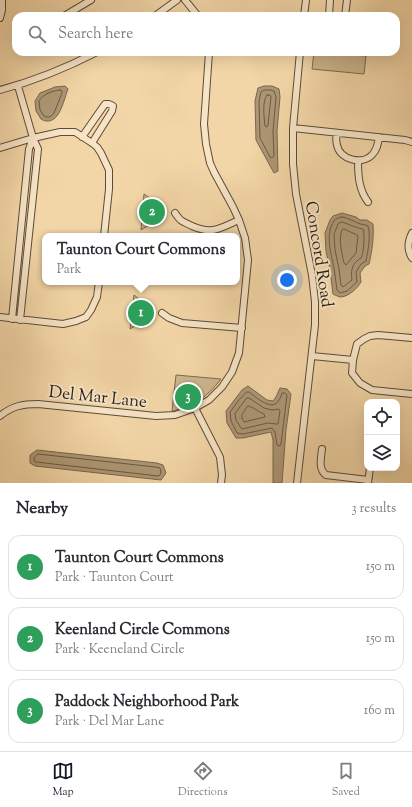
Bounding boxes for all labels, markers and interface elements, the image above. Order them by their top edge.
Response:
search box [12,12,400,56]
icon: search [26,23,48,45]
text: Search here [58,24,133,45]
pin: 2 [139,197,165,227]
street label: Concord Road [298,199,338,310]
popup [42,233,240,285]
text: Taunton Court Commons [57,240,225,261]
text: Park [57,261,82,279]
your location [277,270,297,290]
pin: 1 [128,298,154,328]
street label: Del Mar Lane [47,381,148,415]
pin: 3 [175,382,201,412]
map controls [364,399,400,471]
button: locate [364,399,400,435]
button: layers [364,435,400,471]
text: Nearby [16,497,68,521]
text: 3 results [351,500,396,518]
text: Taunton Court Commons [55,548,224,569]
text: 1 [28,558,32,576]
text: 150 m [366,558,395,576]
text: Park · Taunton Court [55,569,174,587]
text: Keenland Circle Commons [55,620,230,641]
text: 2 [27,630,33,648]
text: 150 m [366,630,395,648]
text: Park · Keeneland Circle [55,641,185,659]
text: Paddock Neighborhood Park [55,692,239,713]
text: 3 [27,702,33,720]
text: 160 m [364,702,395,720]
text: Park · Del Mar Lane [55,713,164,731]
tab: Map [52,760,74,800]
tab: Directions [178,760,228,800]
tab: Saved [332,760,360,800]

